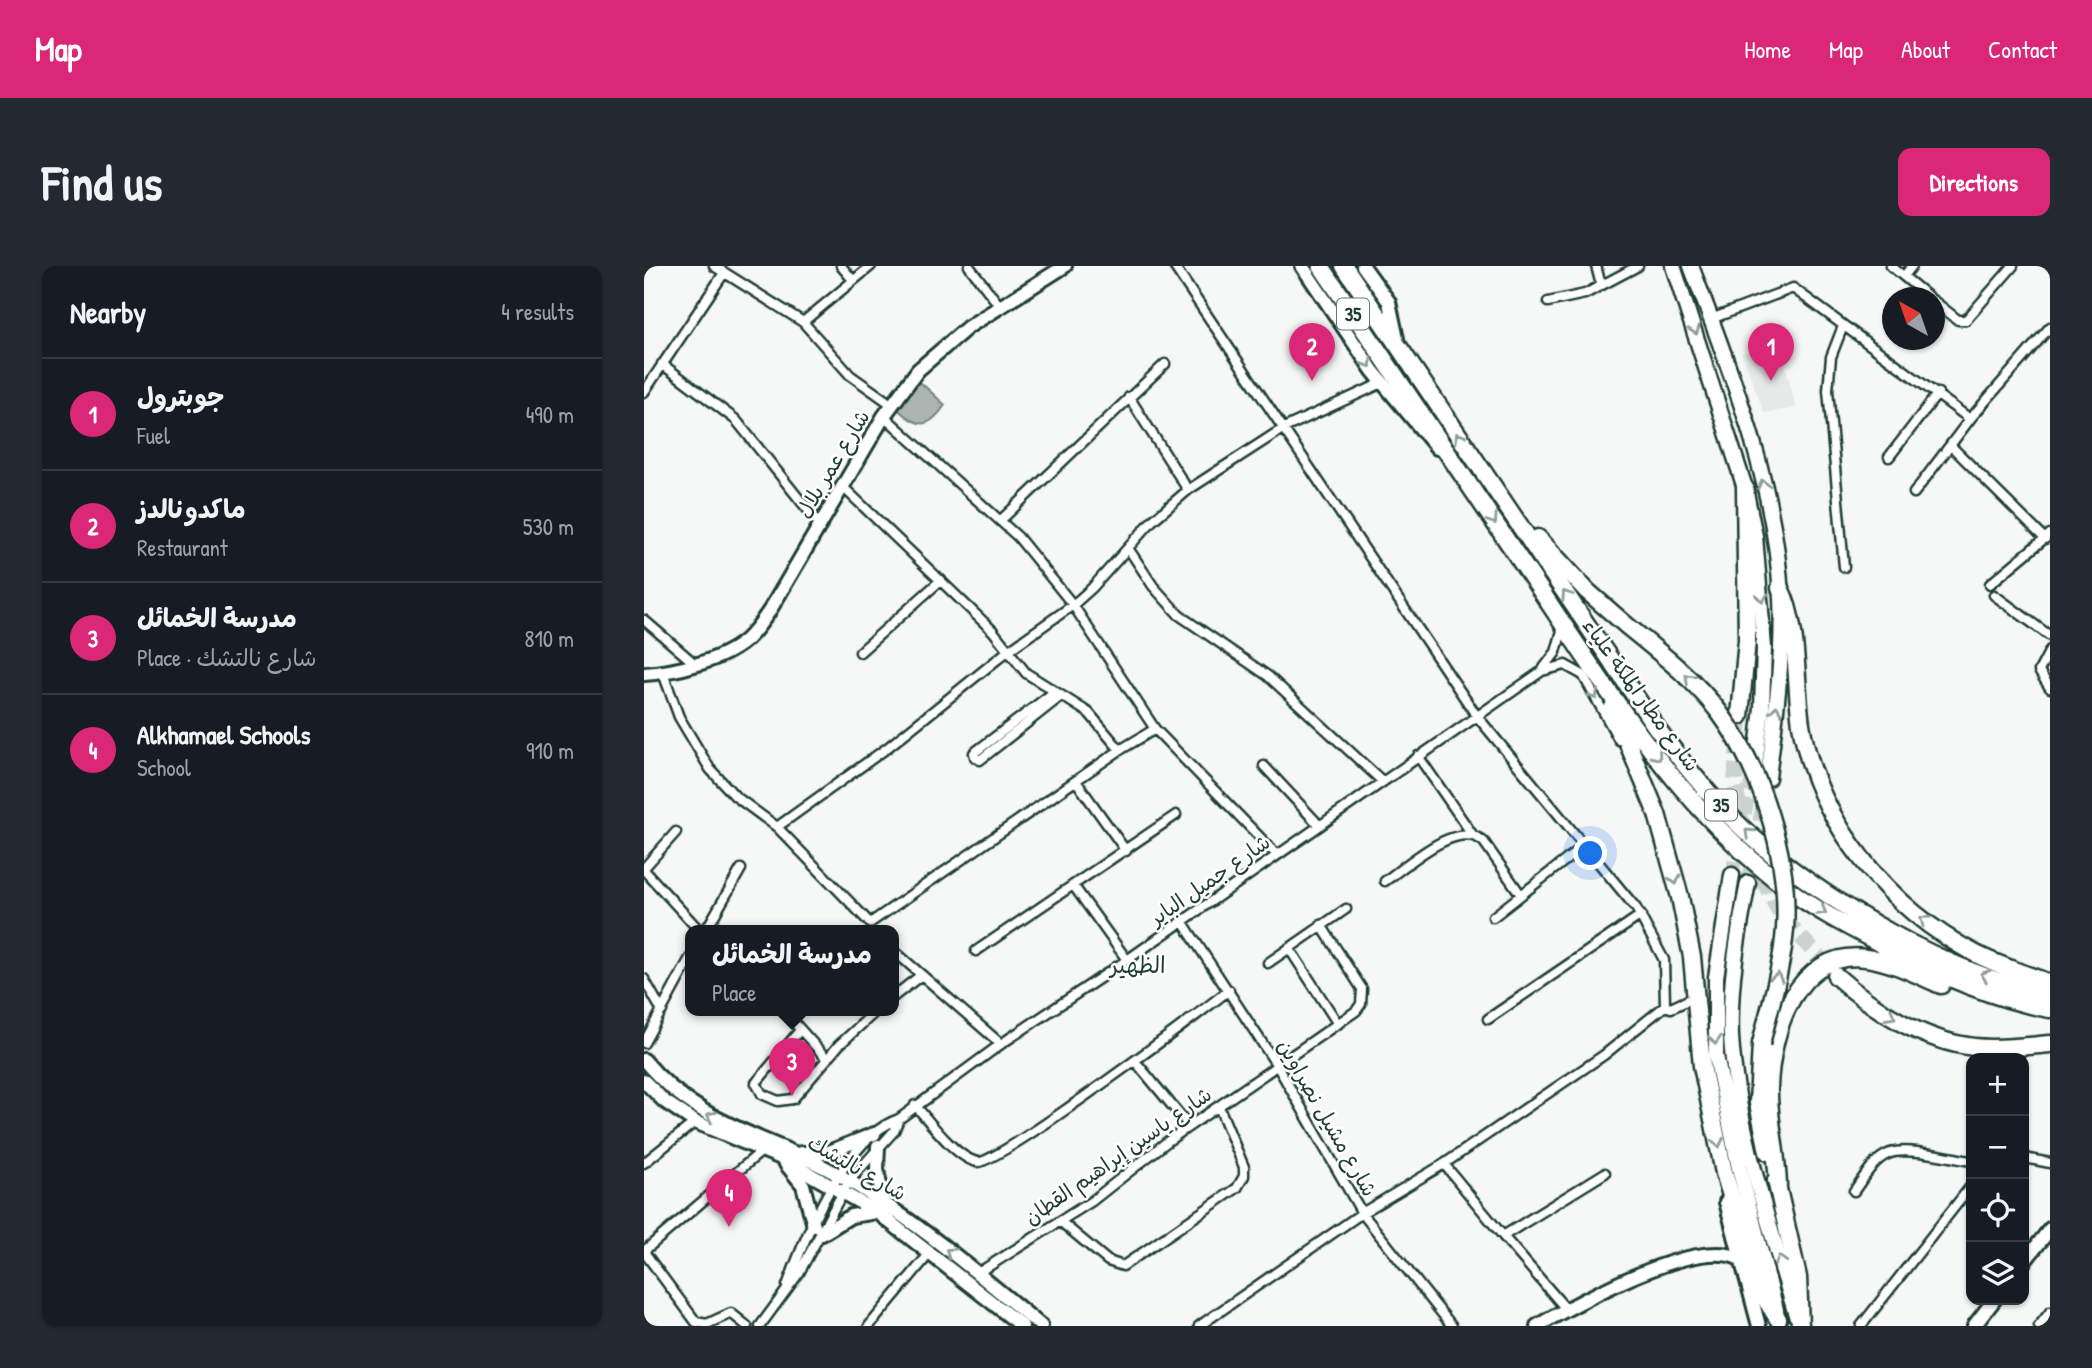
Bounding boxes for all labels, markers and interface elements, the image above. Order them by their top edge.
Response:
text: Map [35,27,82,71]
text: Home [1744,33,1791,65]
text: Map [1829,33,1863,65]
text: About [1901,33,1950,65]
text: Contact [1988,33,2057,65]
button: Directions [1898,148,2050,216]
text: Find us [42,149,162,215]
north arrow [1882,287,1945,350]
text: Nearby [70,292,146,332]
text: 4 results [501,296,574,327]
road number: 35 [1337,298,1369,330]
pin: 2 [1289,323,1335,381]
pin: 1 [1748,323,1794,381]
one-way arrow [1687,324,1701,336]
one-way arrow [1359,355,1372,368]
text: جوبترول [137,379,224,414]
text: 1 [89,399,97,430]
text: 490 m [526,399,574,430]
street label: شارع عمر بلال [789,404,877,524]
text: Fuel [137,420,170,451]
one-way arrow [1454,432,1467,445]
one-way arrow [1756,478,1771,490]
text: ماكدونالدز [137,491,246,526]
text: 2 [88,511,98,542]
text: 530 m [523,511,574,542]
one-way arrow [1485,512,1498,525]
text: Restaurant [137,532,228,563]
one-way arrow [1562,590,1574,603]
one-way arrow [1754,593,1769,604]
text: مدرسة الخمائل [137,600,297,635]
street label: شارع مطار الملكة علياء [1575,612,1707,778]
text: 3 [88,623,98,654]
text: 810 m [524,623,574,654]
text: Place · شارع نالتشك [137,642,317,673]
one-way arrow [1684,673,1697,686]
one-way arrow [1586,687,1599,700]
one-way arrow [1769,704,1784,716]
text: Alkhamael Schools [137,717,310,752]
text: 4 [89,735,97,766]
text: 910 m [526,735,574,766]
one-way arrow [1648,749,1661,761]
text: School [137,752,191,783]
road number: 35 [1705,790,1737,820]
street label: شارع جميل الباير [1142,827,1276,934]
one-way arrow [1744,829,1757,842]
your location [1573,836,1607,870]
one-way arrow [1667,874,1681,886]
one-way arrow [1814,903,1827,916]
one-way arrow [1919,916,1932,929]
popup [685,925,899,1016]
text: مدرسة الخمائل [712,936,872,971]
district label: الظهير [1108,949,1166,980]
one-way arrow [1979,969,1992,983]
one-way arrow [1769,972,1783,984]
text: Place [712,977,756,1008]
one-way arrow [1884,1008,1897,1021]
street label: شارع مشيل نصراوين [1270,1034,1384,1202]
one-way arrow [1708,1035,1723,1046]
pin: 3 [769,1038,815,1096]
map controls [1966,1053,2029,1305]
button: + [1966,1053,2029,1116]
street label: شارع ياسين إبراهيم القطان [1018,1080,1218,1233]
one-way arrow [706,1111,718,1125]
button: − [1966,1116,2029,1179]
street label: شارع نالتشك [802,1128,912,1208]
one-way arrow [1709,1136,1724,1148]
pin: 4 [706,1169,752,1227]
button: locate [1966,1179,2029,1242]
button: layers [1966,1242,2029,1305]
one-way arrow [946,1248,958,1260]
one-way arrow [1774,1255,1789,1267]

